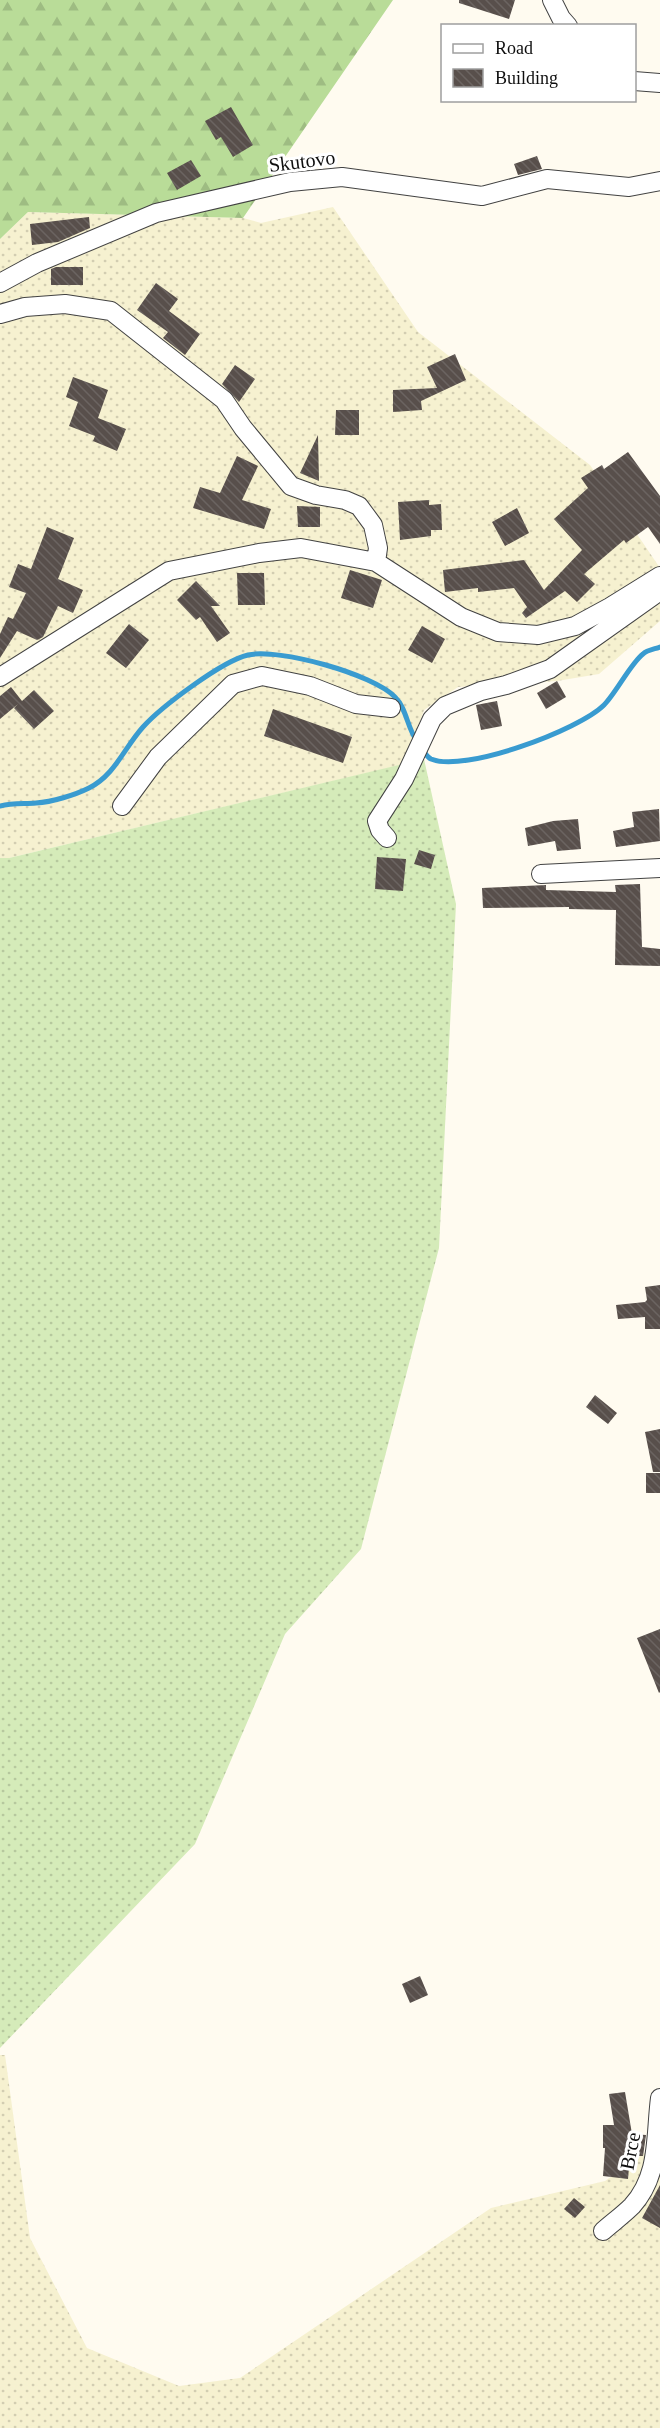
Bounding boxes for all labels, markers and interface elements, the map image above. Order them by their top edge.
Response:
legend [441,24,636,102]
text: Road [495,38,533,58]
text: Building [495,68,558,88]
street label: Skutovo [268,146,336,176]
street label: Brce [616,2130,644,2172]

